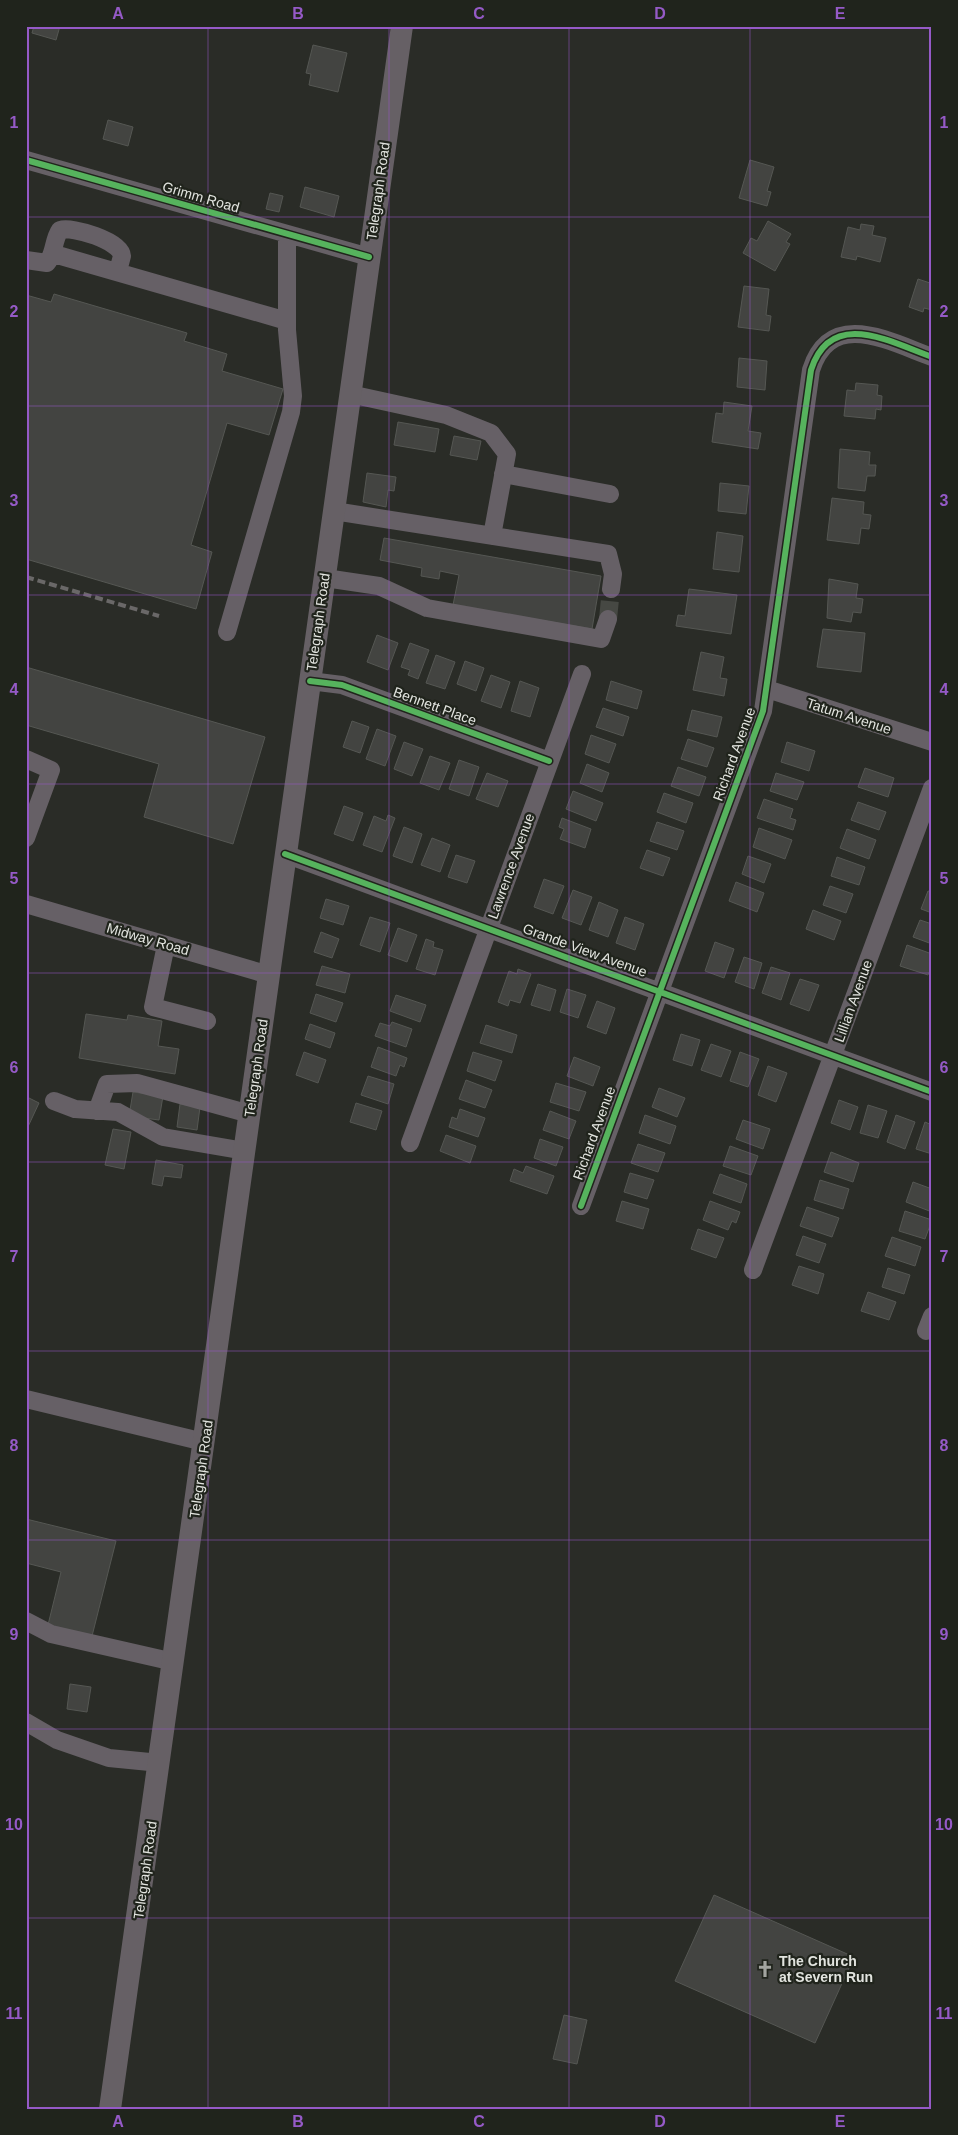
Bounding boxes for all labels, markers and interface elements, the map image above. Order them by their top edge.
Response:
text: A [112,5,124,22]
text: B [292,5,304,22]
text: C [473,5,485,22]
text: D [654,5,666,22]
text: E [835,5,846,22]
text: 1 [10,114,19,131]
text: 1 [940,114,949,131]
street label: Telegraph Road [363,141,393,241]
street label: Grimm Road [161,178,241,216]
text: 2 [10,303,19,320]
text: 2 [940,303,949,320]
text: 3 [10,492,19,509]
text: 3 [940,492,949,509]
street label: Telegraph Road [303,572,333,672]
text: 4 [10,681,19,698]
text: 4 [940,681,949,698]
street label: Bennett Place [391,684,479,728]
street label: Tatum Avenue [804,695,894,737]
street label: Richard Avenue [710,705,758,803]
street label: Lawrence Avenue [484,811,538,921]
text: 5 [10,870,19,887]
text: 5 [940,870,949,887]
street label: Midway Road [105,920,191,958]
street label: Grande View Avenue [521,920,649,980]
street label: Lillian Avenue [831,958,875,1044]
street label: Telegraph Road [241,1018,271,1118]
text: 6 [10,1059,19,1076]
text: 6 [940,1059,949,1076]
street label: Richard Avenue [570,1084,618,1182]
text: 7 [10,1248,19,1265]
text: 7 [940,1248,949,1265]
street label: Telegraph Road [186,1419,216,1519]
text: 8 [10,1437,19,1454]
text: 8 [940,1437,949,1454]
text: 9 [10,1626,19,1643]
text: 9 [940,1626,949,1643]
text: 10 [5,1816,23,1833]
text: 10 [935,1816,953,1833]
street label: Telegraph Road [130,1820,160,1920]
place label: The Church at Severn Run [779,1953,873,1985]
church icon: The Church at Severn Run [755,1959,775,1979]
text: 11 [6,2005,23,2022]
text: 11 [936,2005,953,2022]
text: A [112,2113,124,2130]
text: B [292,2113,304,2130]
text: C [473,2113,485,2130]
text: D [654,2113,666,2130]
text: E [835,2113,846,2130]

